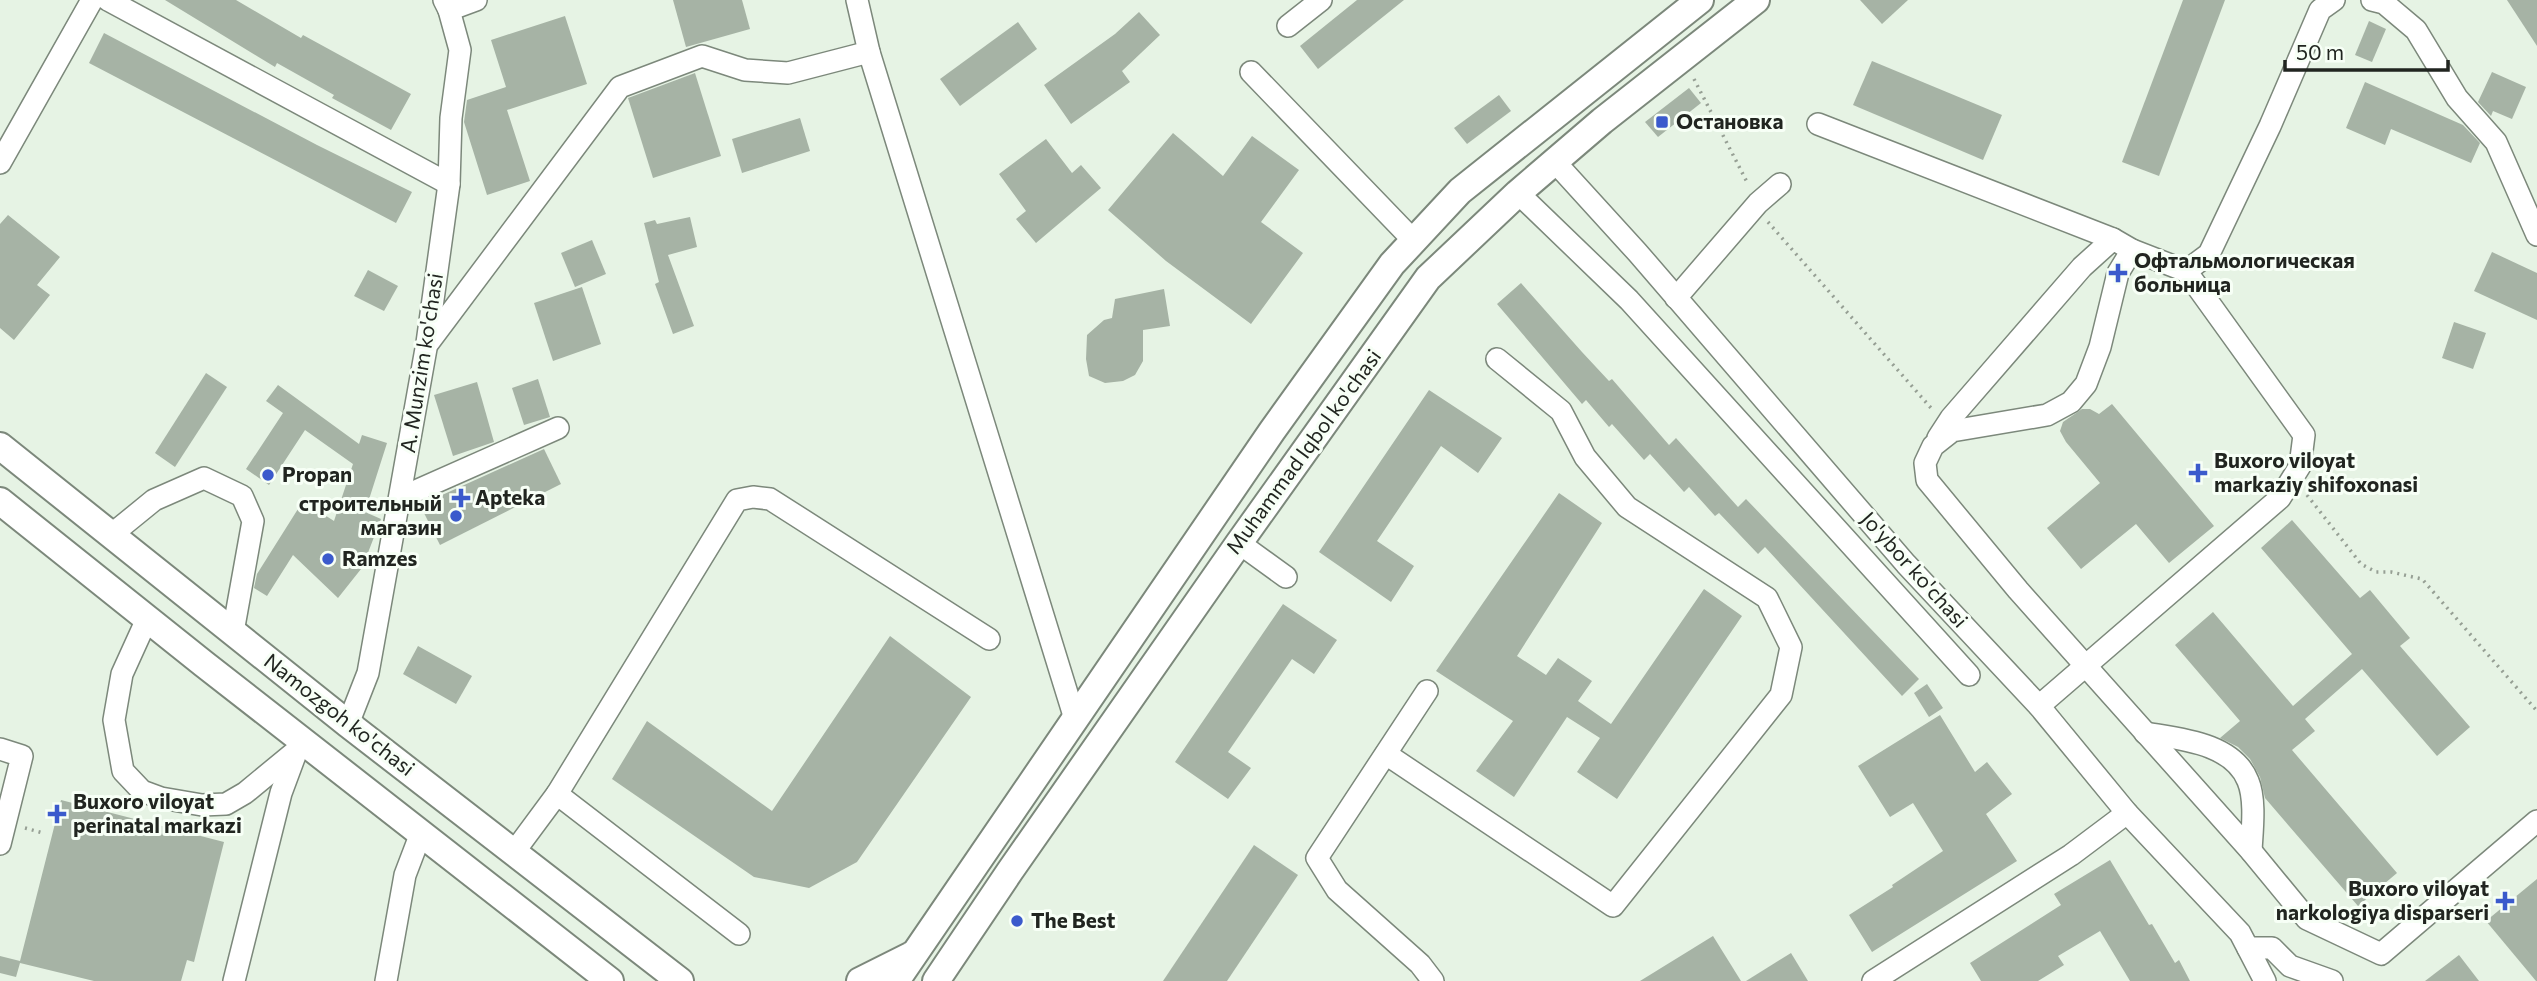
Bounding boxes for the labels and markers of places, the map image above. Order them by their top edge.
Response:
place label: Остановка [1676,108,1783,133]
marker: Остановка [1654,114,1670,130]
place label: Офтальмологическая больница [2134,247,2355,296]
marker: Офтальмологическая больница [2108,263,2128,283]
place label: Buxoro viloyat markaziy shifoxonasi [2214,447,2418,496]
place label: Propan [282,461,352,486]
marker: Buxoro viloyat markaziy shifoxonasi [2188,463,2208,483]
marker: Propan [260,467,276,483]
place label: Apteka [475,484,545,509]
place label: строительный магазин [299,490,442,539]
marker: Apteka [453,490,469,506]
marker: строительный магазин [448,508,464,524]
place label: Ramzes [342,545,418,570]
marker: Ramzes [320,551,336,567]
place label: Buxoro viloyat perinatal markazi [73,788,242,837]
marker: Buxoro viloyat perinatal markazi [47,804,67,824]
place label: Buxoro viloyat narkologiya disparseri [2276,875,2489,924]
marker: Buxoro viloyat narkologiya disparseri [2495,891,2515,911]
place label: The Best [1031,907,1115,932]
marker: The Best [1009,913,1025,929]

